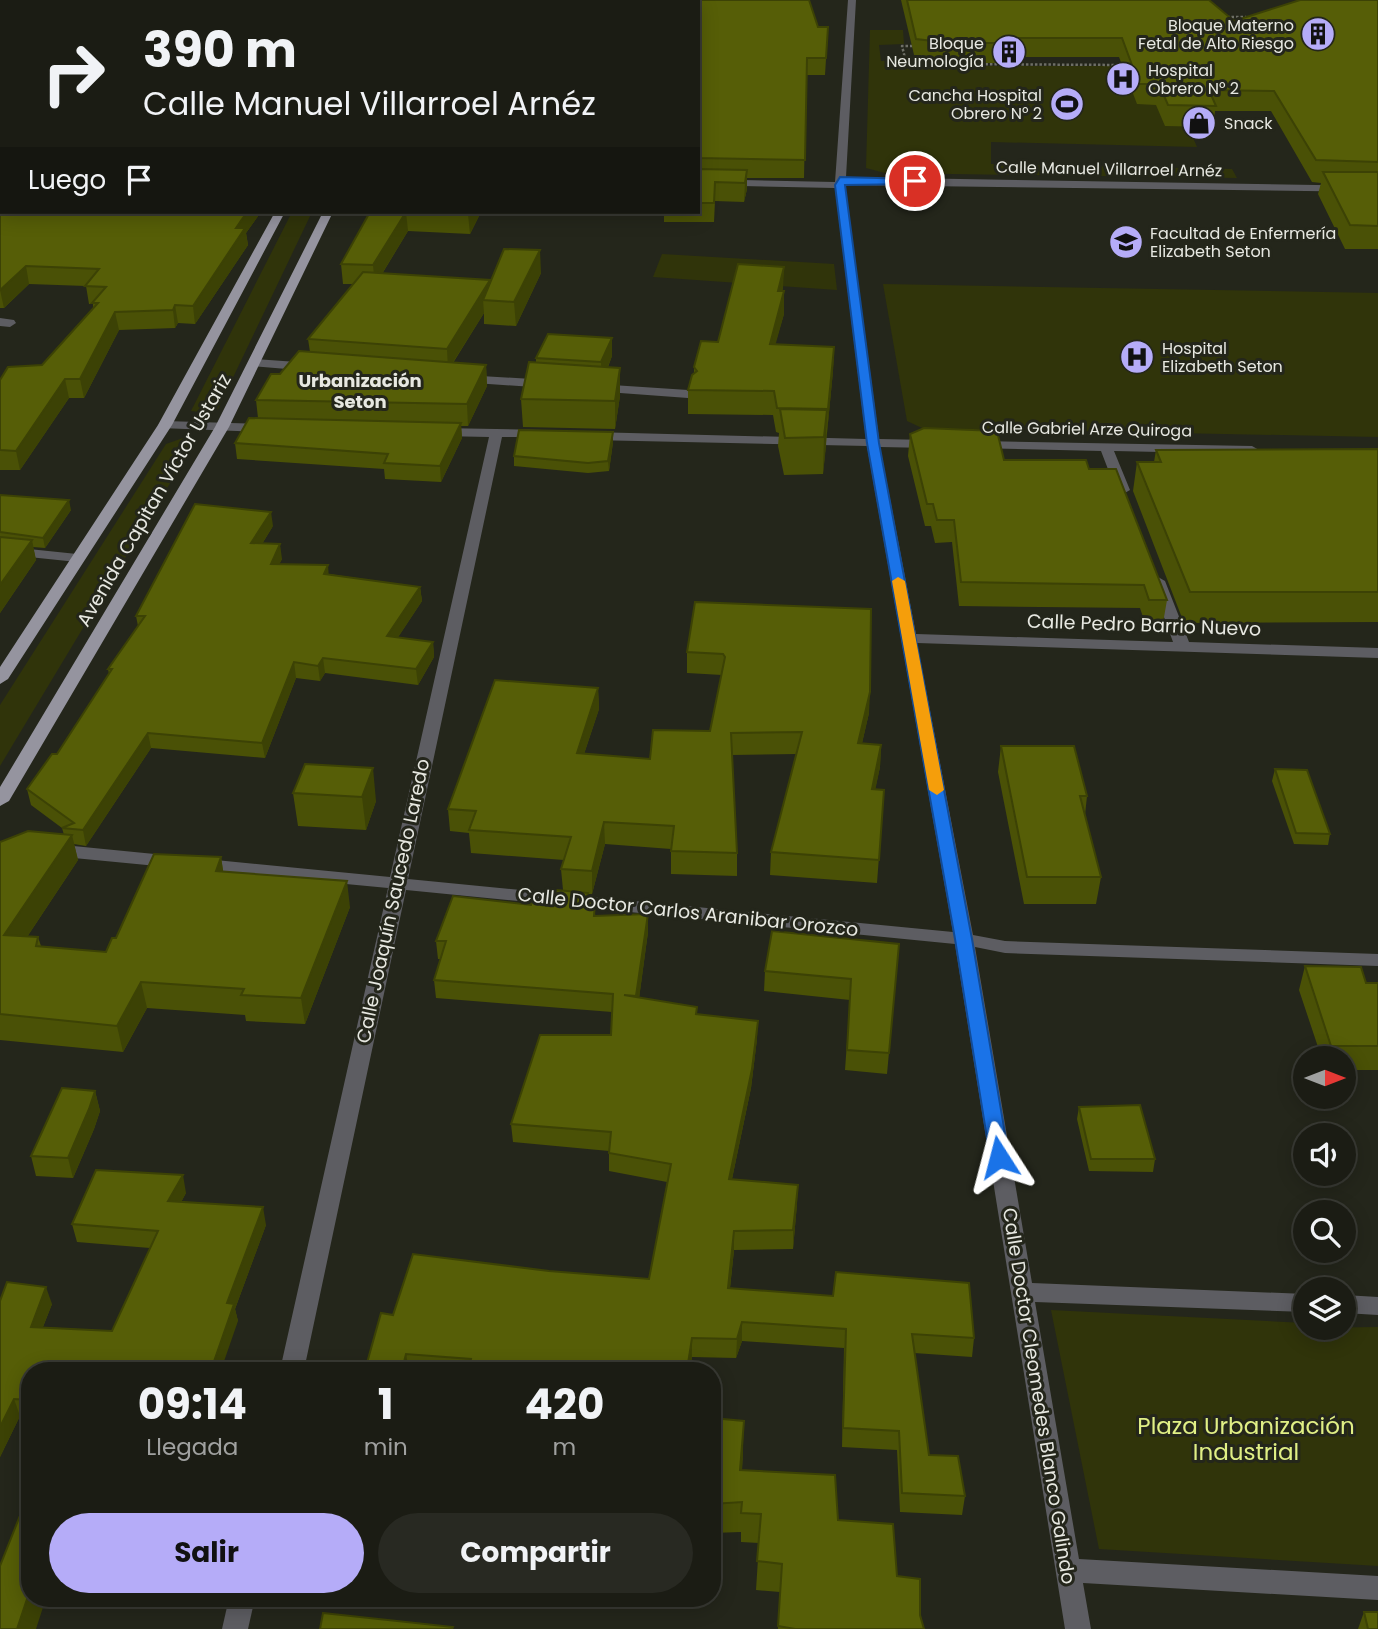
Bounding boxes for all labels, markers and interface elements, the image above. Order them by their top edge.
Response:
place label: Bloque Materno Fetal de Alto Riesgo [1138,14,1294,55]
building icon: Bloque Materno Fetal de Alto Riesgo [1299,15,1337,53]
text: 390 m [143,16,297,84]
icon: right [28,28,119,119]
place label: Bloque Neumología [886,32,984,73]
building icon: Bloque Neumología [990,33,1028,71]
place label: Hospital Obrero N° 2 [1148,59,1239,100]
hospital icon: Hospital Obrero N° 2 [1104,60,1142,98]
text: Calle Manuel Villarroel Arnéz [143,81,596,126]
place label: Cancha Hospital Obrero N° 2 [909,84,1042,125]
sports icon: Cancha Hospital Obrero N° 2 [1048,85,1086,123]
shop icon: Snack [1180,104,1218,142]
place label: Snack [1224,112,1273,135]
pin [885,151,945,211]
street label: Calle Manuel Villarroel Arnéz [996,156,1222,182]
icon: arrive [120,161,158,199]
text: Luego [28,162,106,198]
icon: arrive [896,162,934,200]
place label: Facultad de Enfermería Elizabeth Seton [1150,222,1336,263]
school or university icon: Facultad de Enfermería Elizabeth Seton [1107,223,1145,261]
place label: Hospital Elizabeth Seton [1162,337,1283,378]
hospital icon: Hospital Elizabeth Seton [1118,338,1156,376]
district label: Urbanización Seton [298,368,422,414]
street label: Avenida Capitan Víctor Ustariz [70,369,238,631]
street label: Calle Gabriel Arze Quiroga [982,416,1192,442]
street label: Calle Pedro Barrio Nuevo [1026,607,1262,643]
street label: Calle Joaquín Saucedo Laredo [350,756,436,1046]
street label: Calle Doctor Carlos Aranibar Orozco [516,881,860,943]
north arrow [1293,1046,1356,1110]
map controls [1293,1046,1356,1340]
position arrow [962,1120,1036,1194]
button: sound [1293,1123,1356,1186]
button: search [1293,1200,1356,1263]
street label: Calle Doctor Cleomedes Blanco Galindo [996,1206,1082,1586]
button: layers [1293,1277,1356,1340]
text: 09:14 [138,1375,247,1434]
text: 1 [378,1375,394,1434]
text: 420 [524,1375,604,1434]
park label: Plaza Urbanización Industrial [1137,1410,1355,1468]
text: Llegada [146,1431,238,1463]
text: min [364,1431,408,1463]
text: m [553,1431,576,1463]
button: Salir [49,1513,364,1593]
button: Compartir [378,1513,693,1593]

